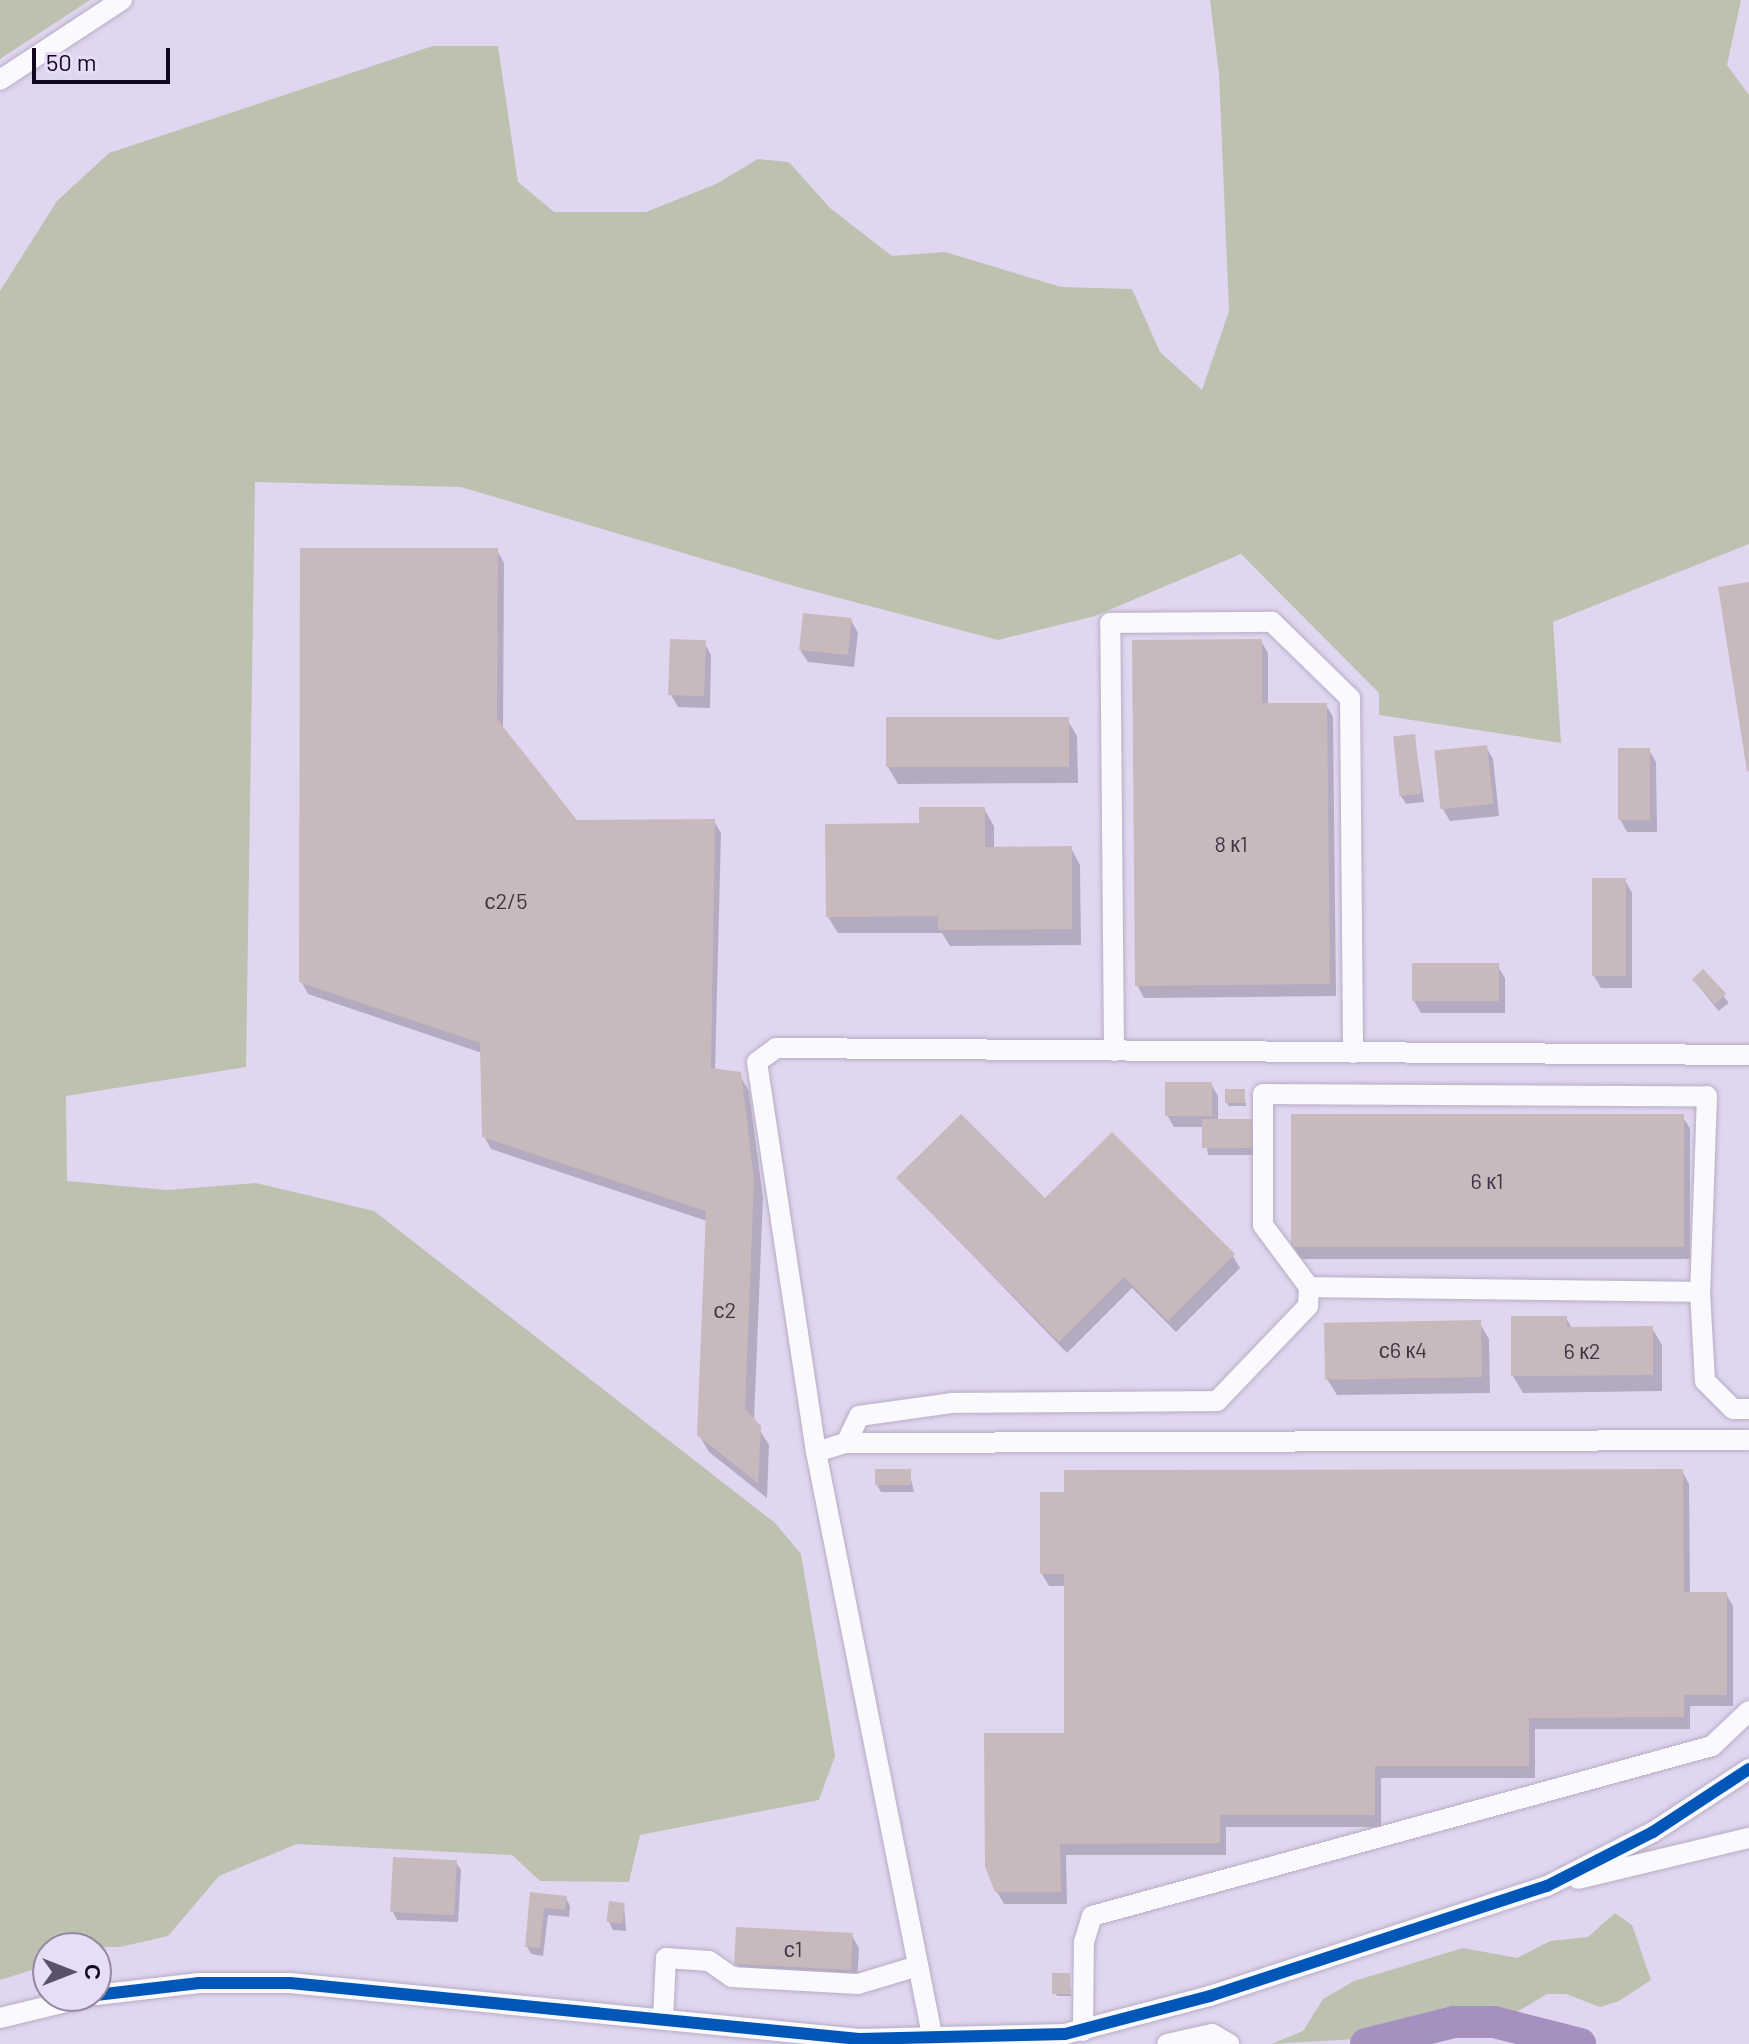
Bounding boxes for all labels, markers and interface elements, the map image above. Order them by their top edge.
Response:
scale bar [36,32,174,82]
text: 50 m [46,47,97,76]
house number: 8 к1 [1214,831,1248,857]
house number: с2/5 [485,888,527,914]
house number: 6 к1 [1470,1168,1504,1194]
house number: с2 [714,1297,736,1323]
house number: с6 к4 [1379,1337,1427,1363]
house number: 6 к2 [1563,1338,1601,1364]
north arrow [32,1932,112,2012]
house number: с1 [784,1936,802,1962]
text: С [81,1964,107,1980]

